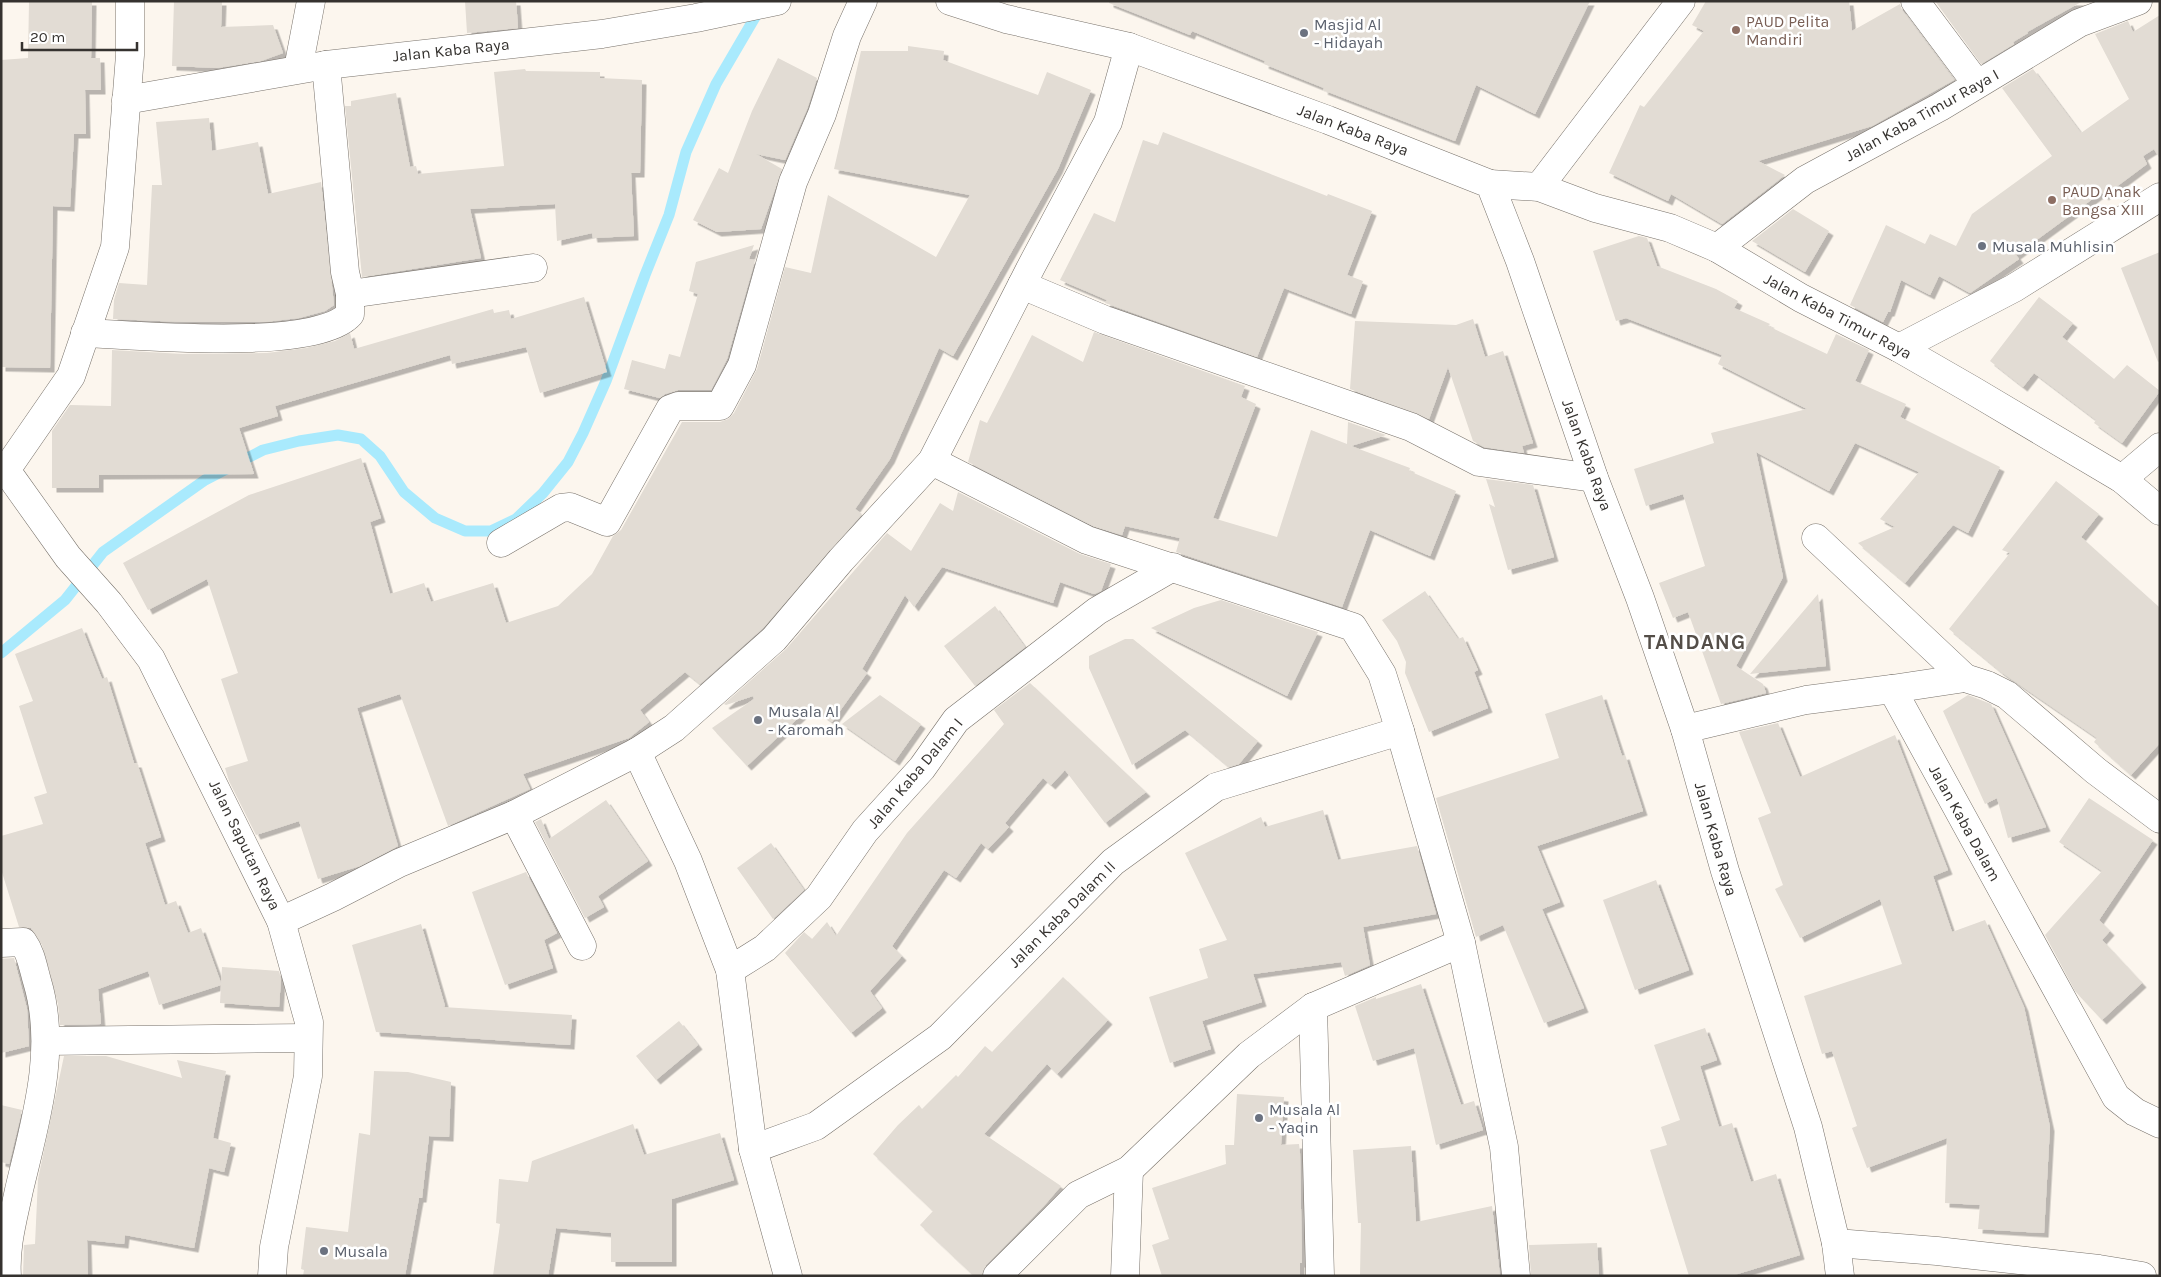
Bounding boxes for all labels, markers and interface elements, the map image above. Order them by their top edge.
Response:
place label: PAUD Pelita Mandiri [1746,12,1829,49]
place label: Masjid Al - Hidayah [1314,15,1383,52]
scale bar [22,20,138,52]
marker: PAUD Pelita Mandiri [1730,24,1742,36]
marker: Masjid Al - Hidayah [1298,27,1310,39]
text: 20 m [30,28,65,46]
street label: Jalan Kaba Raya [392,34,510,66]
street label: Jalan Kaba Timur Raya I [1842,65,2002,165]
street label: Jalan Kaba Raya [1295,100,1411,160]
place label: PAUD Anak Bangsa XIII [2062,182,2144,219]
marker: PAUD Anak Bangsa XIII [2046,194,2058,206]
place label: Musala Muhlisin [1992,237,2115,256]
marker: Musala Muhlisin [1976,240,1988,252]
street label: Jalan Kaba Timur Raya [1761,269,1915,363]
street label: Jalan Kaba Raya [1558,397,1616,513]
district label: TANDANG [1644,630,1746,654]
place label: Musala Al - Karomah [768,702,844,739]
marker: Musala Al - Karomah [752,714,764,726]
street label: Jalan Kaba Dalam I [863,714,967,832]
street label: Jalan Kaba Dalam [1925,761,2005,885]
street label: Jalan Saputan Raya [205,777,285,913]
street label: Jalan Kaba Raya [1691,780,1741,898]
street label: Jalan Kaba Dalam II [1005,857,1119,971]
place label: Musala Al - Yaqin [1269,1100,1340,1137]
marker: Musala Al - Yaqin [1253,1112,1265,1124]
place label: Musala [334,1242,388,1261]
marker: Musala [318,1245,330,1257]

